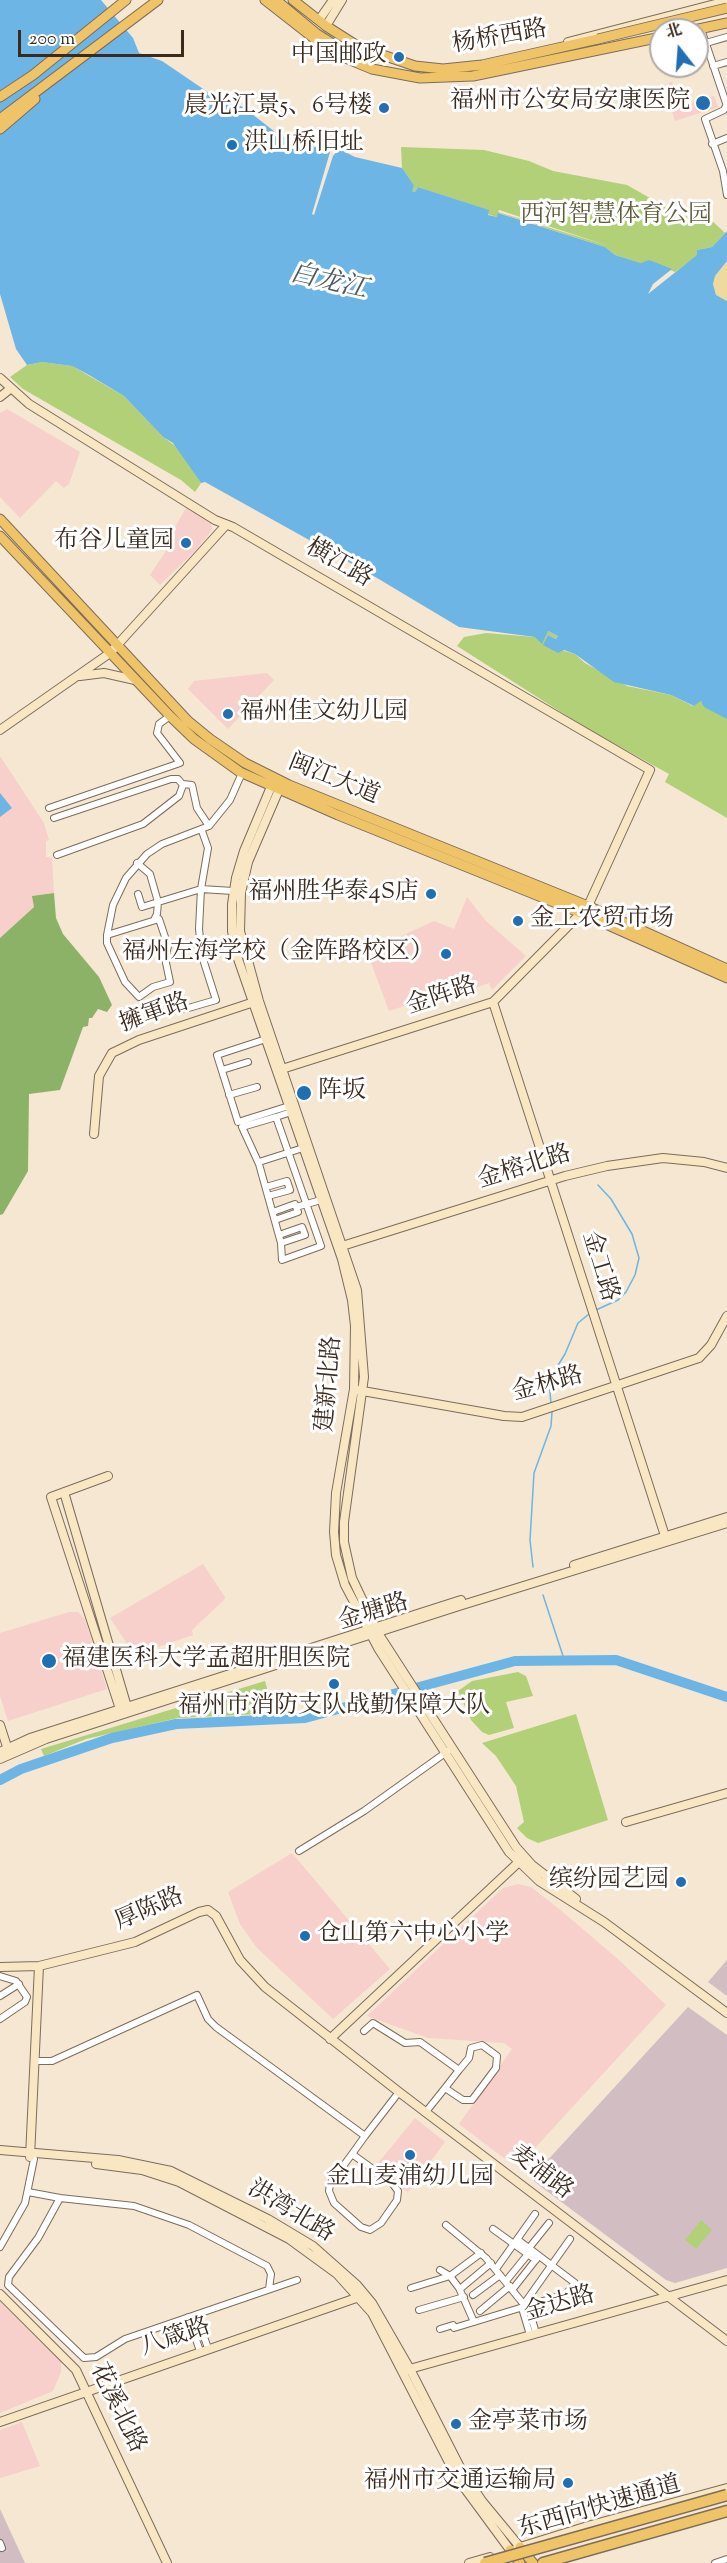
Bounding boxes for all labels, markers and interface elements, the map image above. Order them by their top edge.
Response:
street label: 杨桥西路 [450,16,550,62]
scale bar [21,18,188,56]
north arrow [649,18,709,78]
text: 北 [663,19,685,46]
text: 200 m [29,27,75,53]
place label: 中国邮政 [291,43,387,71]
marker: 中国邮政 [392,50,406,64]
place label: 福州市公安局安康医院 [450,89,690,117]
place label: 晨光江景5、6号楼 [184,94,372,122]
marker: 福州市公安局安康医院 [694,94,712,112]
marker: 晨光江景5、6号楼 [377,101,391,115]
place label: 洪山桥旧址 [244,131,364,159]
marker: 洪山桥旧址 [225,138,239,152]
park label: 西河智慧体育公园 [520,203,712,231]
water label: 白龙江 [286,260,370,308]
place label: 布谷儿童园 [54,529,174,557]
street label: 横江路 [300,535,376,595]
marker: 布谷儿童园 [179,536,193,550]
place label: 福州佳文幼儿园 [240,700,408,728]
marker: 福州佳文幼儿园 [221,707,235,721]
street label: 闽江大道 [283,750,383,812]
place label: 福州胜华泰4S店 [249,880,419,908]
marker: 福州胜华泰4S店 [424,887,438,901]
place label: 金工农贸市场 [530,907,674,935]
marker: 金工农贸市场 [511,914,525,928]
place label: 福州左海学校（金阵路校区） [122,940,434,968]
marker: 福州左海学校（金阵路校区） [439,947,453,961]
street label: 金阵路 [403,973,481,1023]
street label: 擁軍路 [116,989,194,1041]
place label: 阵坂 [318,1079,366,1107]
marker: 阵坂 [295,1084,313,1102]
street label: 金榕北路 [475,1141,575,1197]
street label: 金工路 [574,1228,622,1306]
street label: 建新北路 [312,1335,350,1433]
street label: 金林路 [509,1363,587,1409]
street label: 金塘路 [335,1590,413,1638]
place label: 福建医科大学孟超肝胆医院 [62,1647,350,1675]
marker: 福建医科大学孟超肝胆医院 [40,1652,58,1670]
marker: 福州市消防支队战勤保障大队 [327,1677,341,1691]
place label: 福州市消防支队战勤保障大队 [178,1694,490,1722]
place label: 缤纷园艺园 [549,1868,669,1896]
marker: 缤纷园艺园 [674,1875,688,1889]
street label: 厚陈路 [111,1884,189,1938]
place label: 仓山第六中心小学 [317,1922,509,1950]
marker: 仓山第六中心小学 [298,1929,312,1943]
street label: 麦浦路 [503,2141,577,2207]
marker: 金山麦浦幼儿园 [403,2148,417,2162]
place label: 金山麦浦幼儿园 [326,2165,494,2193]
street label: 洪湾北路 [241,2176,339,2250]
street label: 金达路 [521,2282,599,2330]
street label: 八箴路 [137,2314,215,2364]
street label: 花溪北路 [82,2360,150,2458]
place label: 金亭菜市场 [468,2410,588,2438]
marker: 金亭菜市场 [449,2417,463,2431]
place label: 福州市交通运输局 [364,2469,556,2497]
street label: 东西向快速通道 [515,2472,685,2546]
marker: 福州市交通运输局 [561,2476,575,2490]

